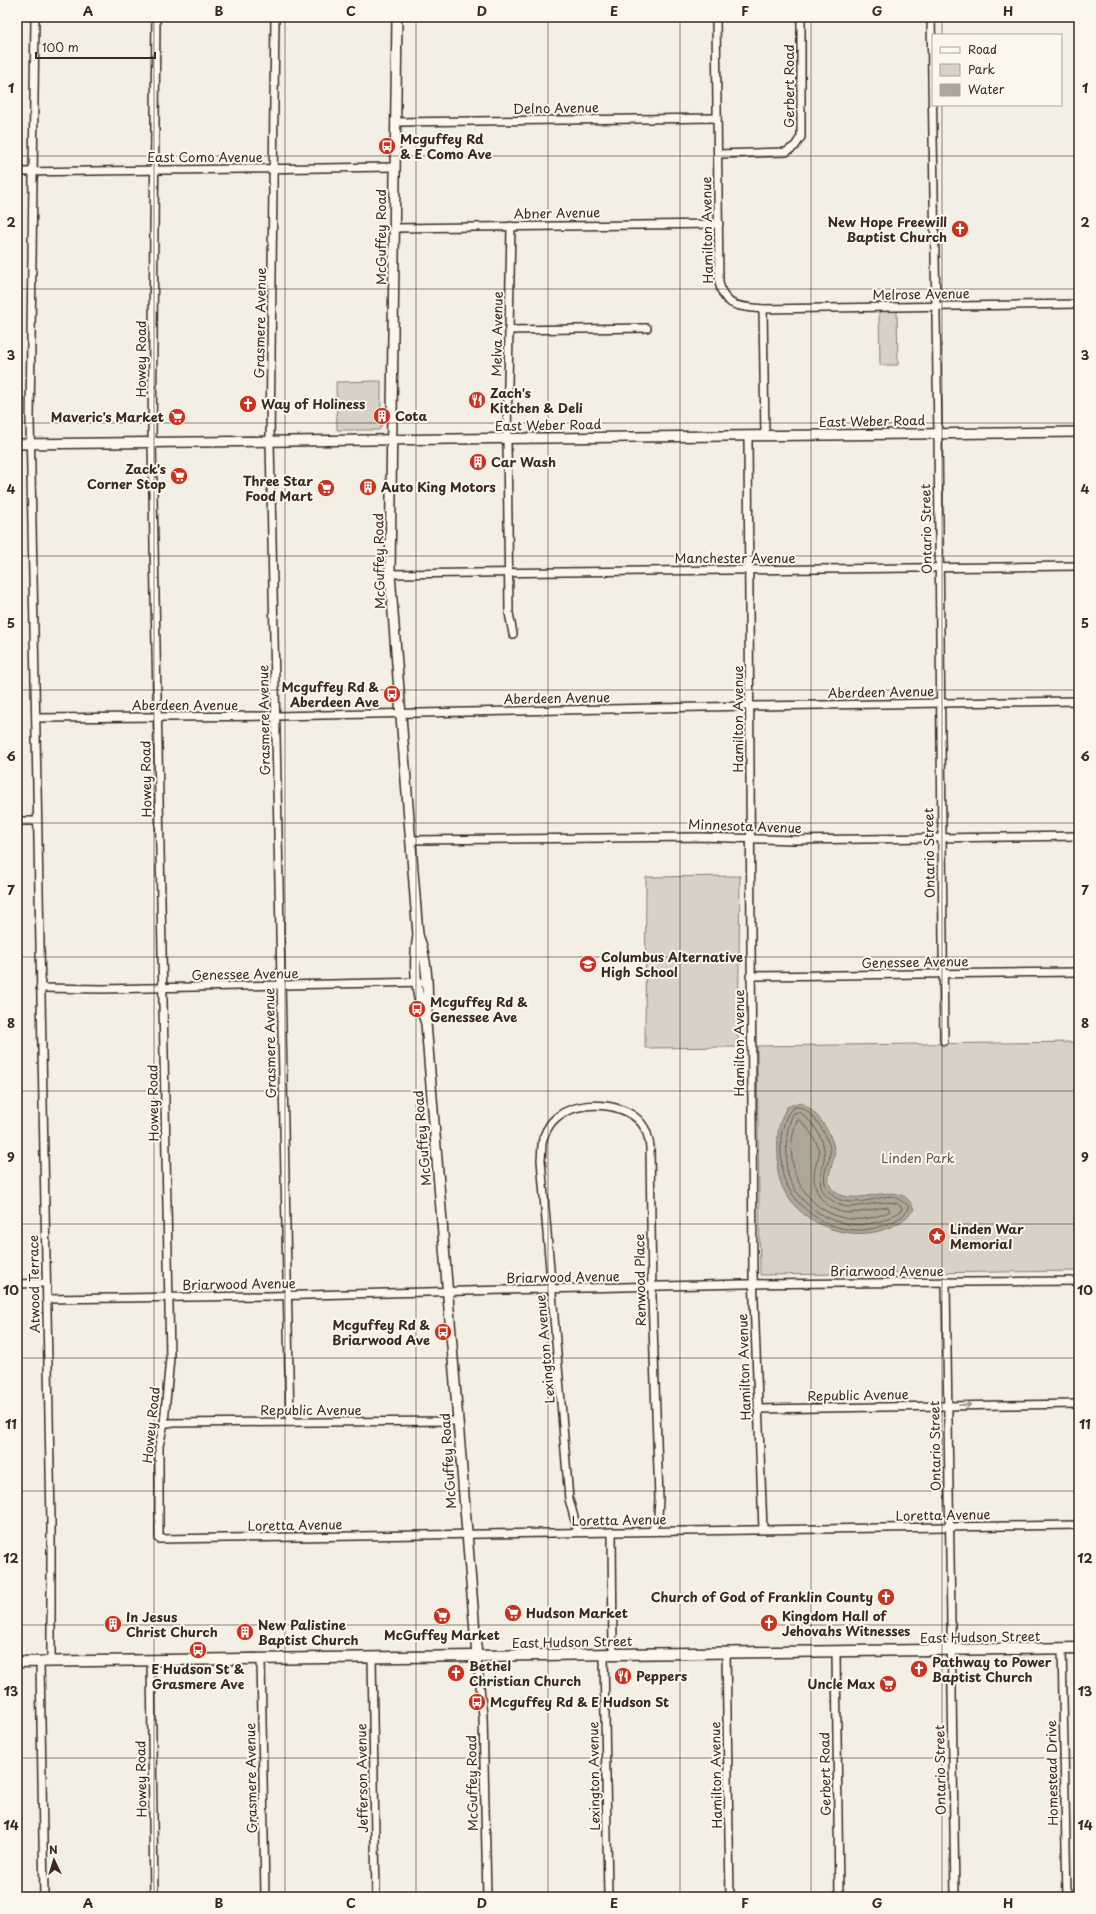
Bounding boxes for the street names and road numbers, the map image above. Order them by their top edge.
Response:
street label: Gerbert Road [779,44,798,128]
street label: Delno Avenue [513,97,599,118]
street label: East Como Avenue [147,147,263,166]
street label: Hamilton Avenue [696,176,717,284]
street label: McGuffey Road [371,189,390,285]
street label: Abner Avenue [513,202,601,223]
street label: Grasmere Avenue [249,268,270,378]
street label: Melrose Avenue [872,283,970,304]
street label: Melva Avenue [486,291,507,377]
street label: Howey Road [131,320,150,398]
street label: East Weber Road [819,410,926,431]
street label: East Weber Road [495,414,602,435]
street label: Ontario Street [915,484,936,574]
street label: McGuffey Road [368,513,389,609]
street label: Manchester Avenue [674,548,796,567]
street label: Grasmere Avenue [253,665,274,775]
street label: Hamilton Avenue [728,665,747,773]
street label: Aberdeen Avenue [827,681,935,702]
street label: Aberdeen Avenue [503,687,611,708]
street label: Aberdeen Avenue [132,695,238,714]
street label: Howey Road [135,740,156,818]
street label: Ontario Street [918,808,939,898]
street label: Minnesota Avenue [688,814,802,837]
street label: Genessee Avenue [861,951,969,972]
street label: Genessee Avenue [191,963,299,984]
street label: Grasmere Avenue [259,988,280,1098]
street label: Hamilton Avenue [729,989,748,1097]
street label: Howey Road [142,1064,163,1142]
street label: McGuffey Road [408,1089,435,1187]
street label: Renwood Place [629,1233,650,1327]
street label: Atwood Terrace [23,1235,44,1333]
street label: Briarwood Avenue [830,1261,944,1280]
street label: Briarwood Avenue [506,1266,620,1287]
street label: Briarwood Avenue [182,1273,296,1294]
street label: Lexington Avenue [530,1294,559,1404]
street label: Hamilton Avenue [732,1313,755,1421]
street label: Republic Avenue [807,1384,909,1405]
street label: Howey Road [137,1386,164,1464]
street label: Republic Avenue [260,1400,362,1419]
street label: Ontario Street [924,1401,945,1491]
street label: McGuffey Road [435,1412,460,1510]
street label: Loretta Avenue [895,1504,991,1525]
street label: Loretta Avenue [571,1509,667,1530]
street label: Loretta Avenue [247,1514,343,1535]
street label: East Hudson Street [920,1626,1040,1647]
street label: East Hudson Street [512,1631,632,1652]
street label: Homestead Drive [1041,1720,1062,1826]
street label: Lexington Avenue [583,1721,604,1831]
street label: Hamilton Avenue [705,1721,726,1829]
street label: Grasmere Avenue [240,1723,261,1833]
street label: Jefferson Avenue [351,1723,372,1833]
street label: Ontario Street [929,1725,950,1815]
street label: Gerbert Road [814,1732,835,1816]
street label: McGuffey Road [461,1735,482,1831]
street label: Howey Road [130,1740,151,1818]

